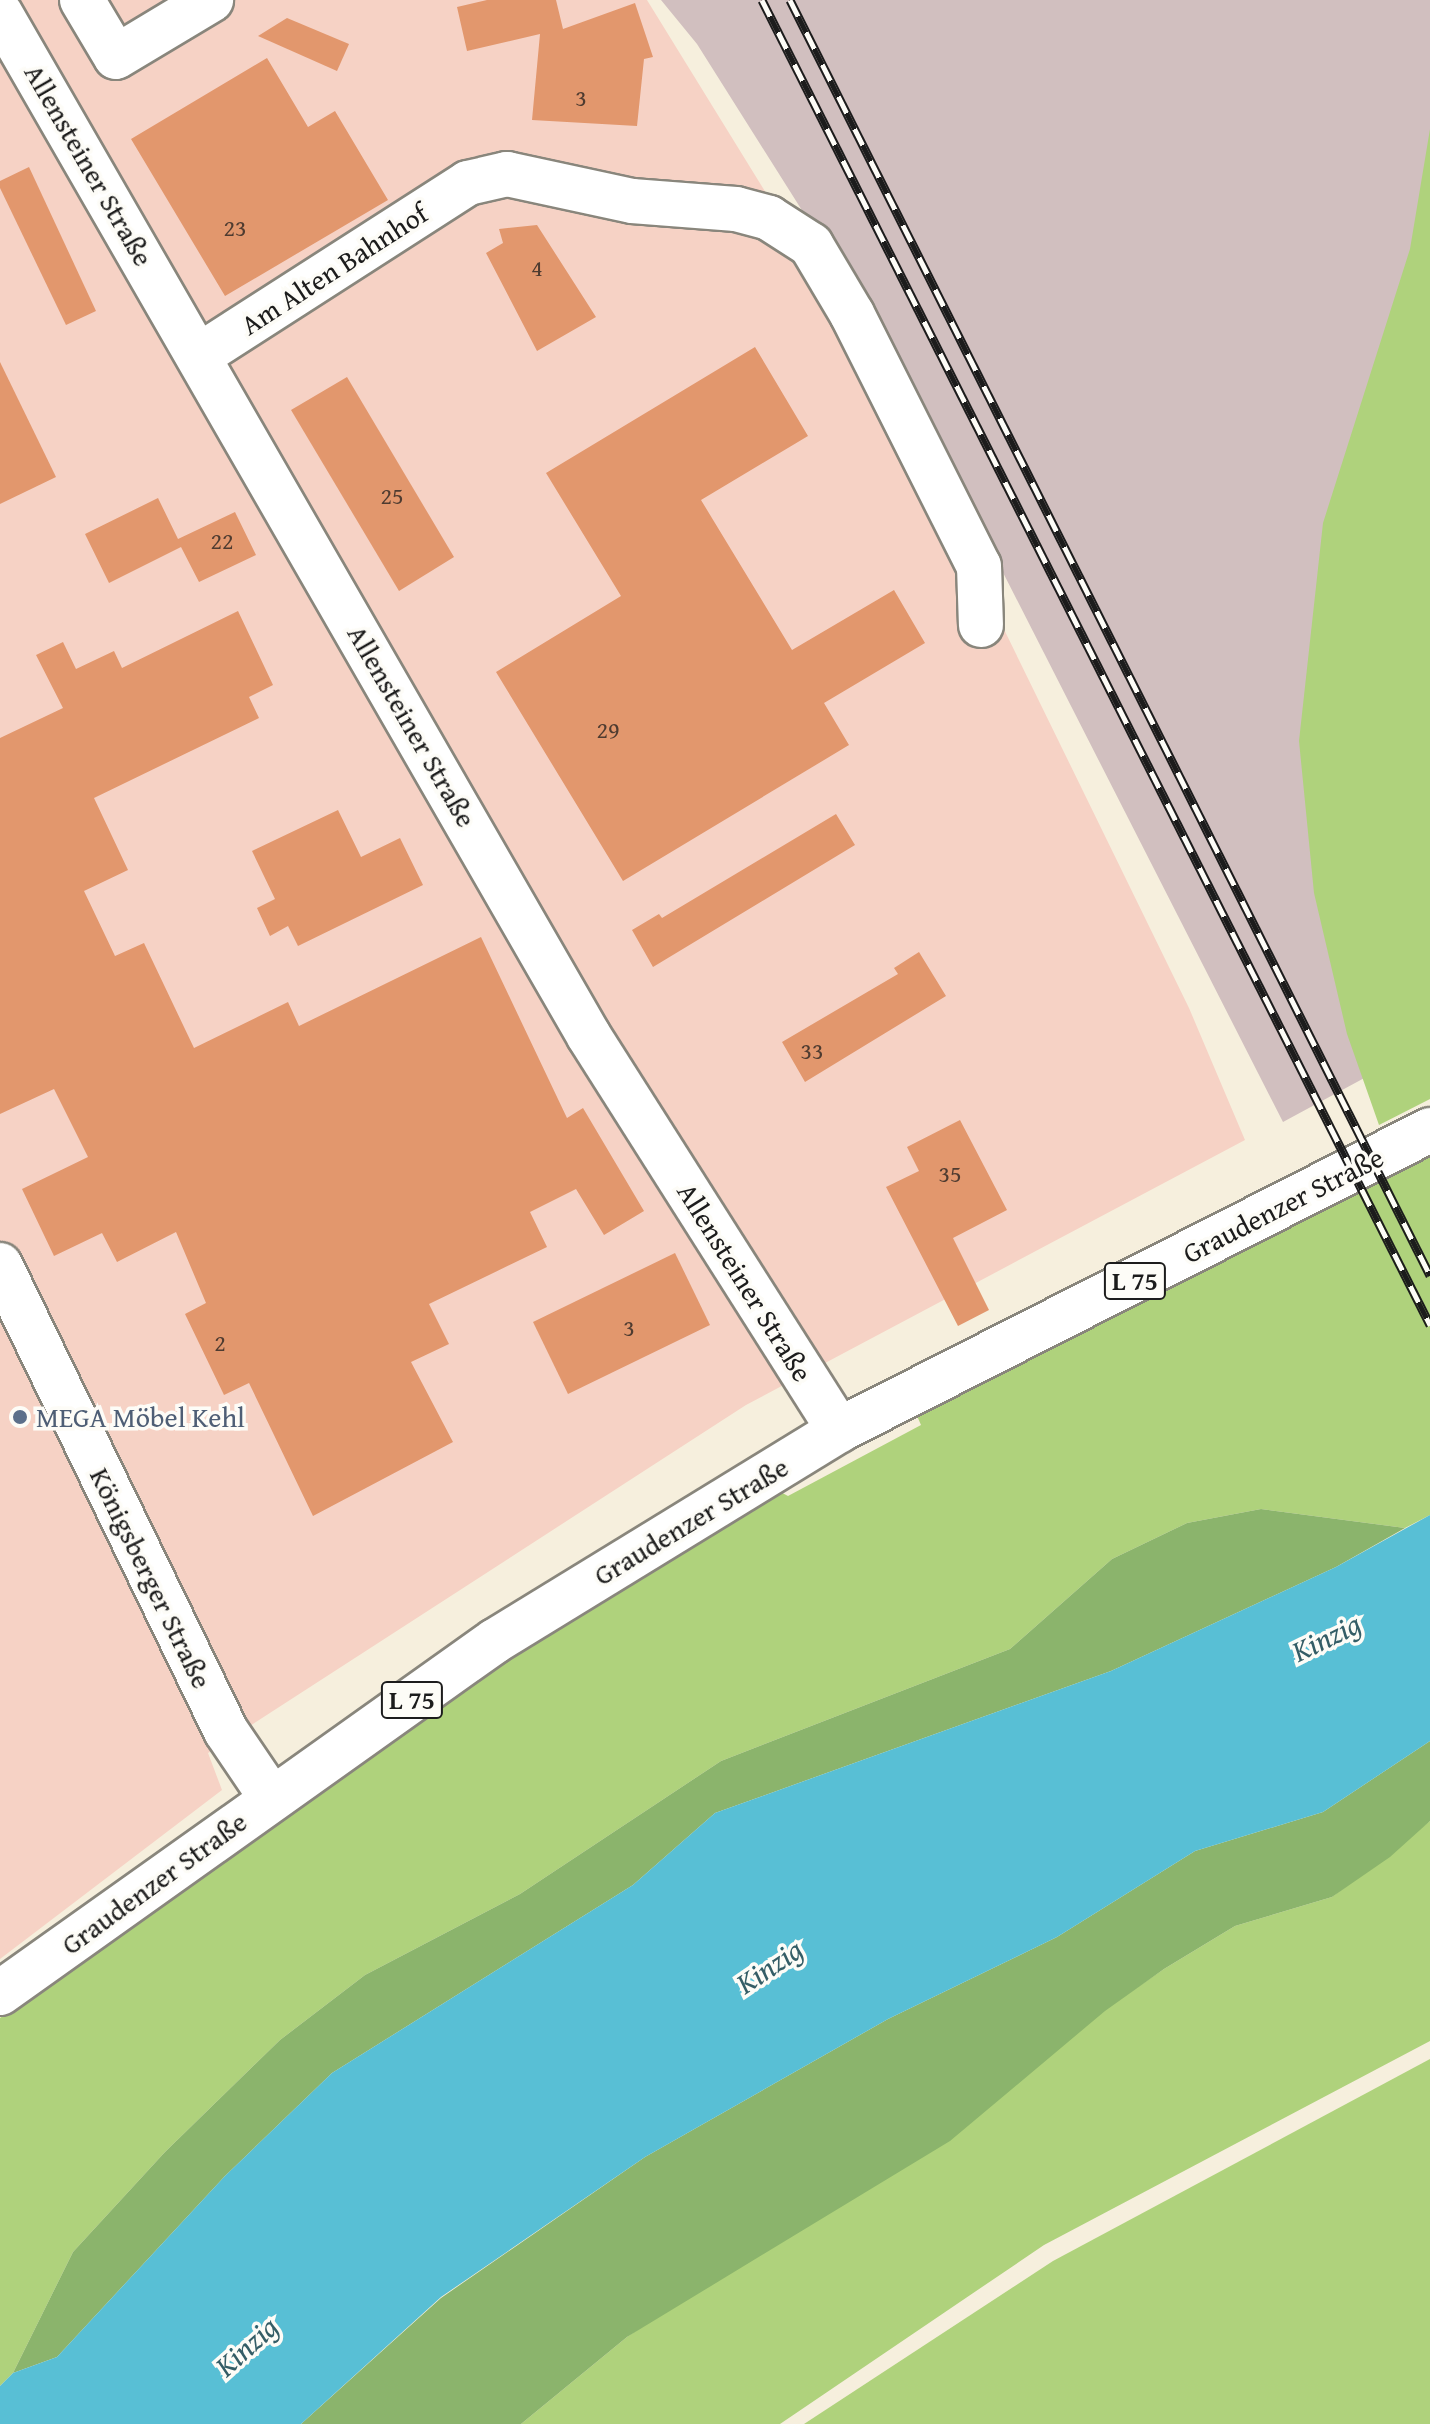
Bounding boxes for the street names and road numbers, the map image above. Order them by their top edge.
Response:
street label: Allensteiner Straße [18,58,160,272]
street label: Am Alten Bahnhof [235,196,433,342]
street label: Allensteiner Straße [341,619,483,833]
street label: Graudenzer Straße [1177,1140,1389,1270]
street label: Allensteiner Straße [670,1177,820,1387]
road number: L 75 [1103,1259,1167,1303]
street label: Graudenzer Straße [588,1450,794,1592]
street label: Königsberger Straße [83,1462,219,1694]
road number: L 75 [380,1678,444,1722]
street label: Graudenzer Straße [55,1805,253,1961]

